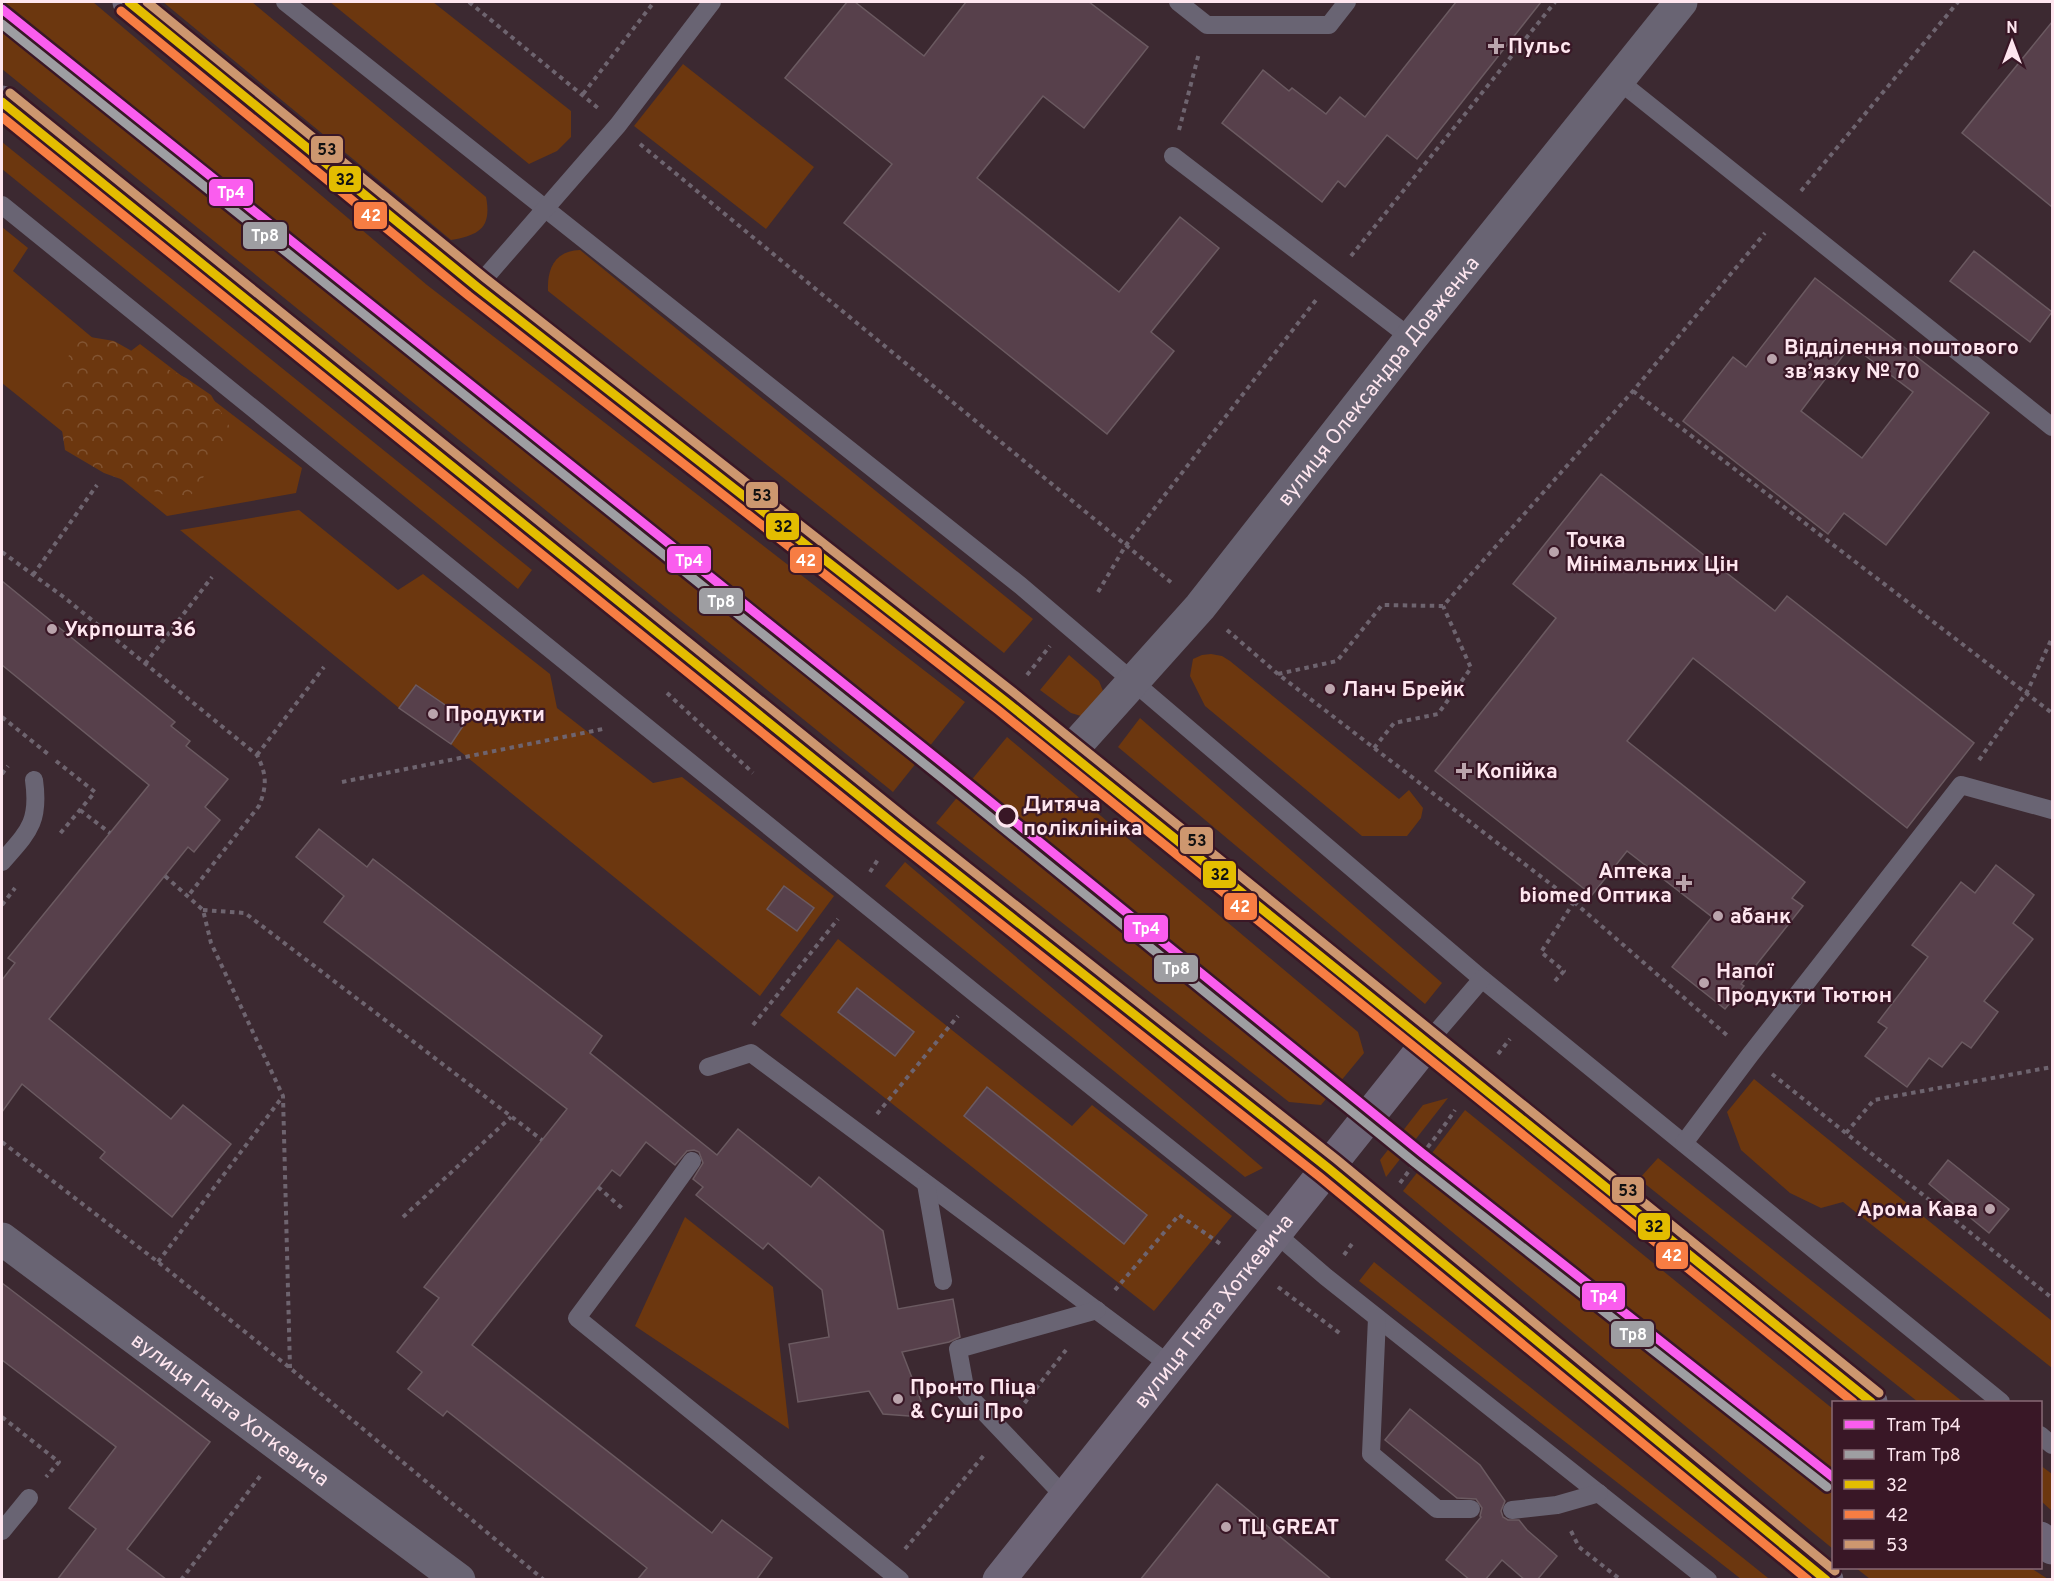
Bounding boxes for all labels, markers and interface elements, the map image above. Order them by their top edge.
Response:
north arrow [1982,12,2042,72]
text: N [2006,19,2018,39]
place label: Пульс [1508,34,1571,61]
marker: Пульс [1489,39,1503,53]
line badge: 53 [310,135,344,164]
text: 53 [317,141,337,161]
line badge: 32 [328,165,362,193]
text: 32 [335,171,355,191]
line badge: Тр4 [208,178,254,207]
text: Тр4 [217,184,245,204]
line badge: 42 [353,201,388,230]
text: 42 [361,207,381,227]
line badge: Тр8 [242,221,288,250]
text: Тр8 [251,227,279,247]
street label: вулиця Олександра Довженка [1272,251,1486,512]
place label: Відділення поштового зв’язку № 70 [1784,335,2019,386]
marker: Відділення поштового зв’язку № 70 [1765,352,1779,366]
line badge: 53 [745,481,779,509]
text: 53 [752,487,772,507]
line badge: 32 [765,512,800,541]
text: 32 [773,518,793,538]
place label: Точка Мінімальних Цін [1566,528,1739,579]
line badge: Тр4 [666,545,712,574]
marker: Точка Мінімальних Цін [1547,545,1561,559]
line badge: 42 [789,546,823,574]
text: Тр4 [675,552,703,572]
text: 42 [796,552,816,572]
line badge: Тр8 [698,587,744,615]
text: Тр8 [707,593,735,613]
place label: Укрпошта 36 [64,617,196,644]
marker: Укрпошта 36 [45,622,59,636]
place label: Ланч Брейк [1342,677,1465,704]
marker: Ланч Брейк [1323,682,1337,696]
place label: Продукти [445,702,545,729]
marker: Продукти [426,707,440,721]
place label: Копійка [1476,759,1558,786]
marker: Копійка [1457,764,1471,778]
place label: Дитяча поліклініка [1023,792,1143,843]
marker: Дитяча поліклініка [996,805,1018,827]
line badge: 53 [1179,826,1214,855]
text: 53 [1187,832,1207,852]
place label: Аптека biomed Оптика [1519,859,1672,910]
line badge: 32 [1202,860,1237,889]
text: 32 [1210,866,1230,886]
marker: Аптека biomed Оптика [1677,876,1691,890]
line badge: 42 [1223,892,1258,921]
text: 42 [1230,898,1250,918]
place label: а̀банк [1730,904,1791,931]
marker: а̀банк [1711,909,1725,923]
line badge: Тр4 [1123,914,1169,943]
text: Тр4 [1132,920,1160,940]
line badge: Тр8 [1153,954,1199,983]
place label: Напої Продукти Тютюн [1716,959,1892,1010]
text: Тр8 [1162,960,1190,980]
marker: Напої Продукти Тютюн [1697,976,1711,990]
line badge: 53 [1611,1176,1645,1204]
text: 53 [1618,1182,1638,1202]
place label: Арома Кава [1857,1197,1978,1224]
marker: Арома Кава [1983,1202,1997,1216]
street label: вулиця Гната Хоткевича [1129,1209,1300,1415]
line badge: 32 [1637,1212,1671,1241]
text: 32 [1644,1218,1664,1238]
line badge: 42 [1655,1241,1689,1270]
text: 42 [1662,1247,1682,1267]
line badge: Тр4 [1581,1282,1626,1311]
text: Тр4 [1590,1288,1618,1308]
line badge: Тр8 [1610,1320,1655,1348]
text: Тр8 [1619,1326,1647,1346]
street label: вулиця Гната Хоткевича [125,1328,334,1493]
place label: Пронто Піца & Суші Про [910,1375,1036,1426]
marker: Пронто Піца & Суші Про [891,1392,905,1406]
legend [1832,1401,2042,1569]
text: Tram Тр4 [1886,1415,1961,1438]
text: Tram Тр8 [1886,1445,1961,1468]
text: 32 [1886,1475,1908,1498]
text: 42 [1886,1505,1908,1528]
place label: ТЦ GREAT [1238,1515,1339,1542]
marker: ТЦ GREAT [1219,1520,1233,1534]
text: 53 [1886,1535,1908,1558]

